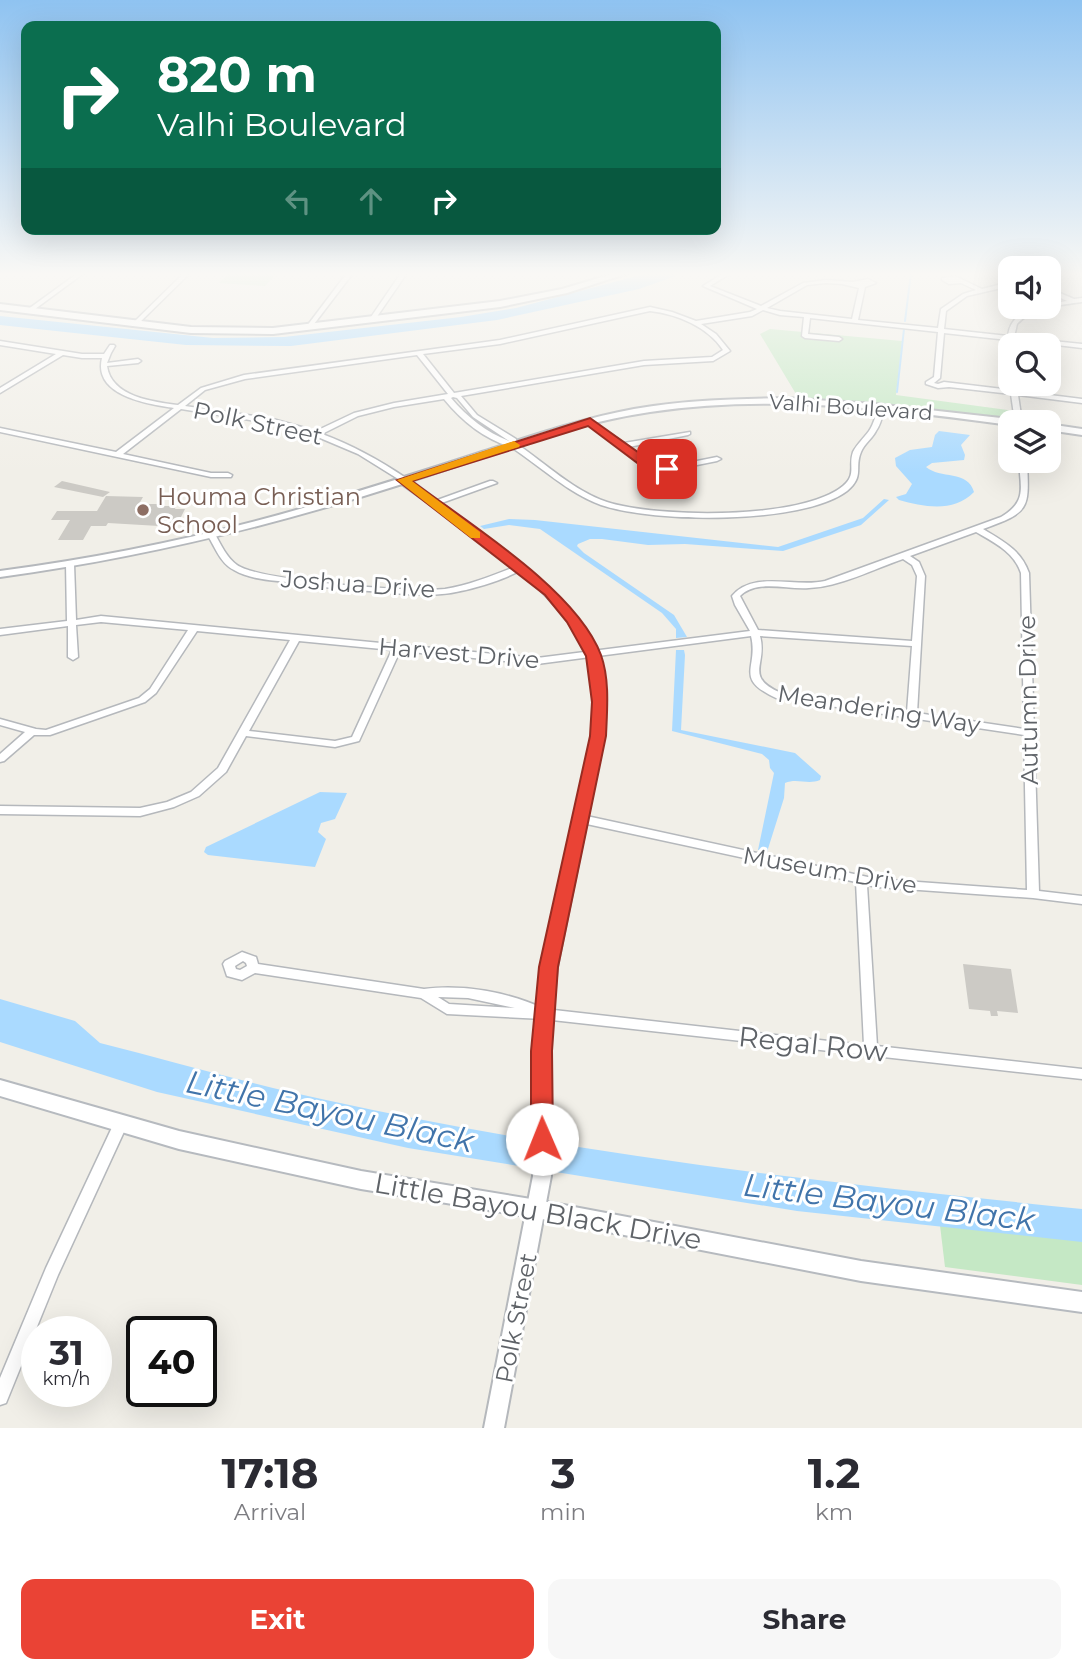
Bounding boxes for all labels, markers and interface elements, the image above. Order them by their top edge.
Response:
text: 820 m [157,45,317,104]
icon: right [42,49,133,140]
text: Valhi Boulevard [157,105,407,144]
icon: left [279,182,317,220]
icon: ahead [352,182,390,220]
icon: right [425,182,463,220]
map controls [998,256,1061,473]
button: sound [998,256,1061,319]
button: search [998,333,1061,396]
street label: Valhi Boulevard [768,389,934,425]
street label: Polk Street [191,395,326,451]
button: layers [998,410,1061,473]
pin [637,439,697,499]
icon: arrive [648,450,686,488]
place label: Houma Christian School [157,482,361,539]
marker: Houma Christian School [135,502,151,518]
street label: Joshua Drive [279,564,436,604]
street label: Autumn Drive [1012,615,1044,785]
street label: Harvest Drive [377,632,541,674]
street label: Meandering Way [775,679,983,739]
street label: Museum Drive [741,840,919,900]
street label: Regal Row [737,1019,890,1069]
water label: Little Bayou Black [183,1061,479,1161]
position arrow [505,1102,579,1176]
street label: Little Bayou Black Drive [372,1165,704,1257]
water label: Little Bayou Black [741,1165,1039,1239]
street label: Polk Street [489,1250,543,1385]
speed limit sign: 40 [126,1316,217,1407]
text: 31 [49,1331,84,1374]
text: km/h [42,1368,91,1390]
text: 17:18 [222,1447,318,1499]
text: 3 [551,1447,576,1499]
text: 1.2 [808,1447,860,1499]
text: Arrival [234,1498,306,1526]
text: min [540,1498,586,1526]
text: km [815,1498,853,1526]
button: Exit [21,1579,534,1659]
button: Share [548,1579,1061,1659]

